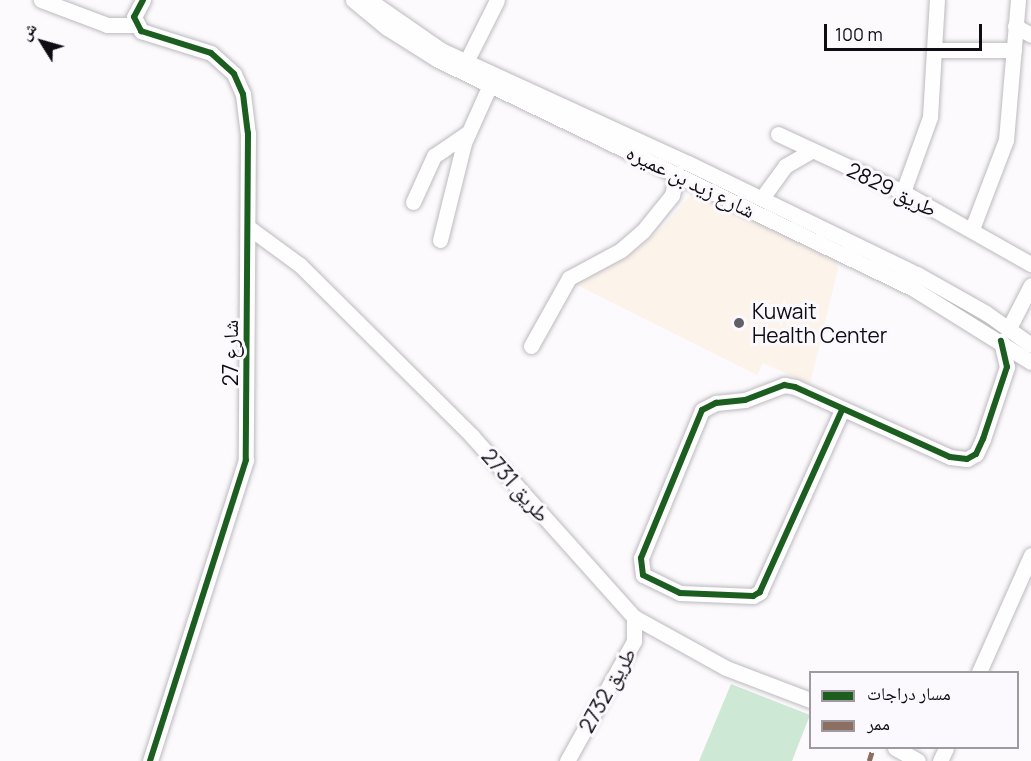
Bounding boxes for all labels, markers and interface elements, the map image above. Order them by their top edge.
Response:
north arrow [12,12,72,72]
scale bar [827,12,984,50]
text: ش [14,18,42,45]
text: 100 m [835,22,883,46]
street label: شارع زيد بن عميره [623,139,759,223]
street label: طريق 2829 [843,157,941,221]
place label: Kuwait Health Center [752,298,887,348]
marker: Kuwait Health Center [730,314,748,332]
street label: شارع 27 [217,320,243,386]
street label: طريق 2731 [477,443,555,527]
street label: طريق 2732 [573,643,641,737]
legend [809,671,1019,749]
text: مسار دراجات [867,681,951,705]
text: ممر [867,711,890,735]

